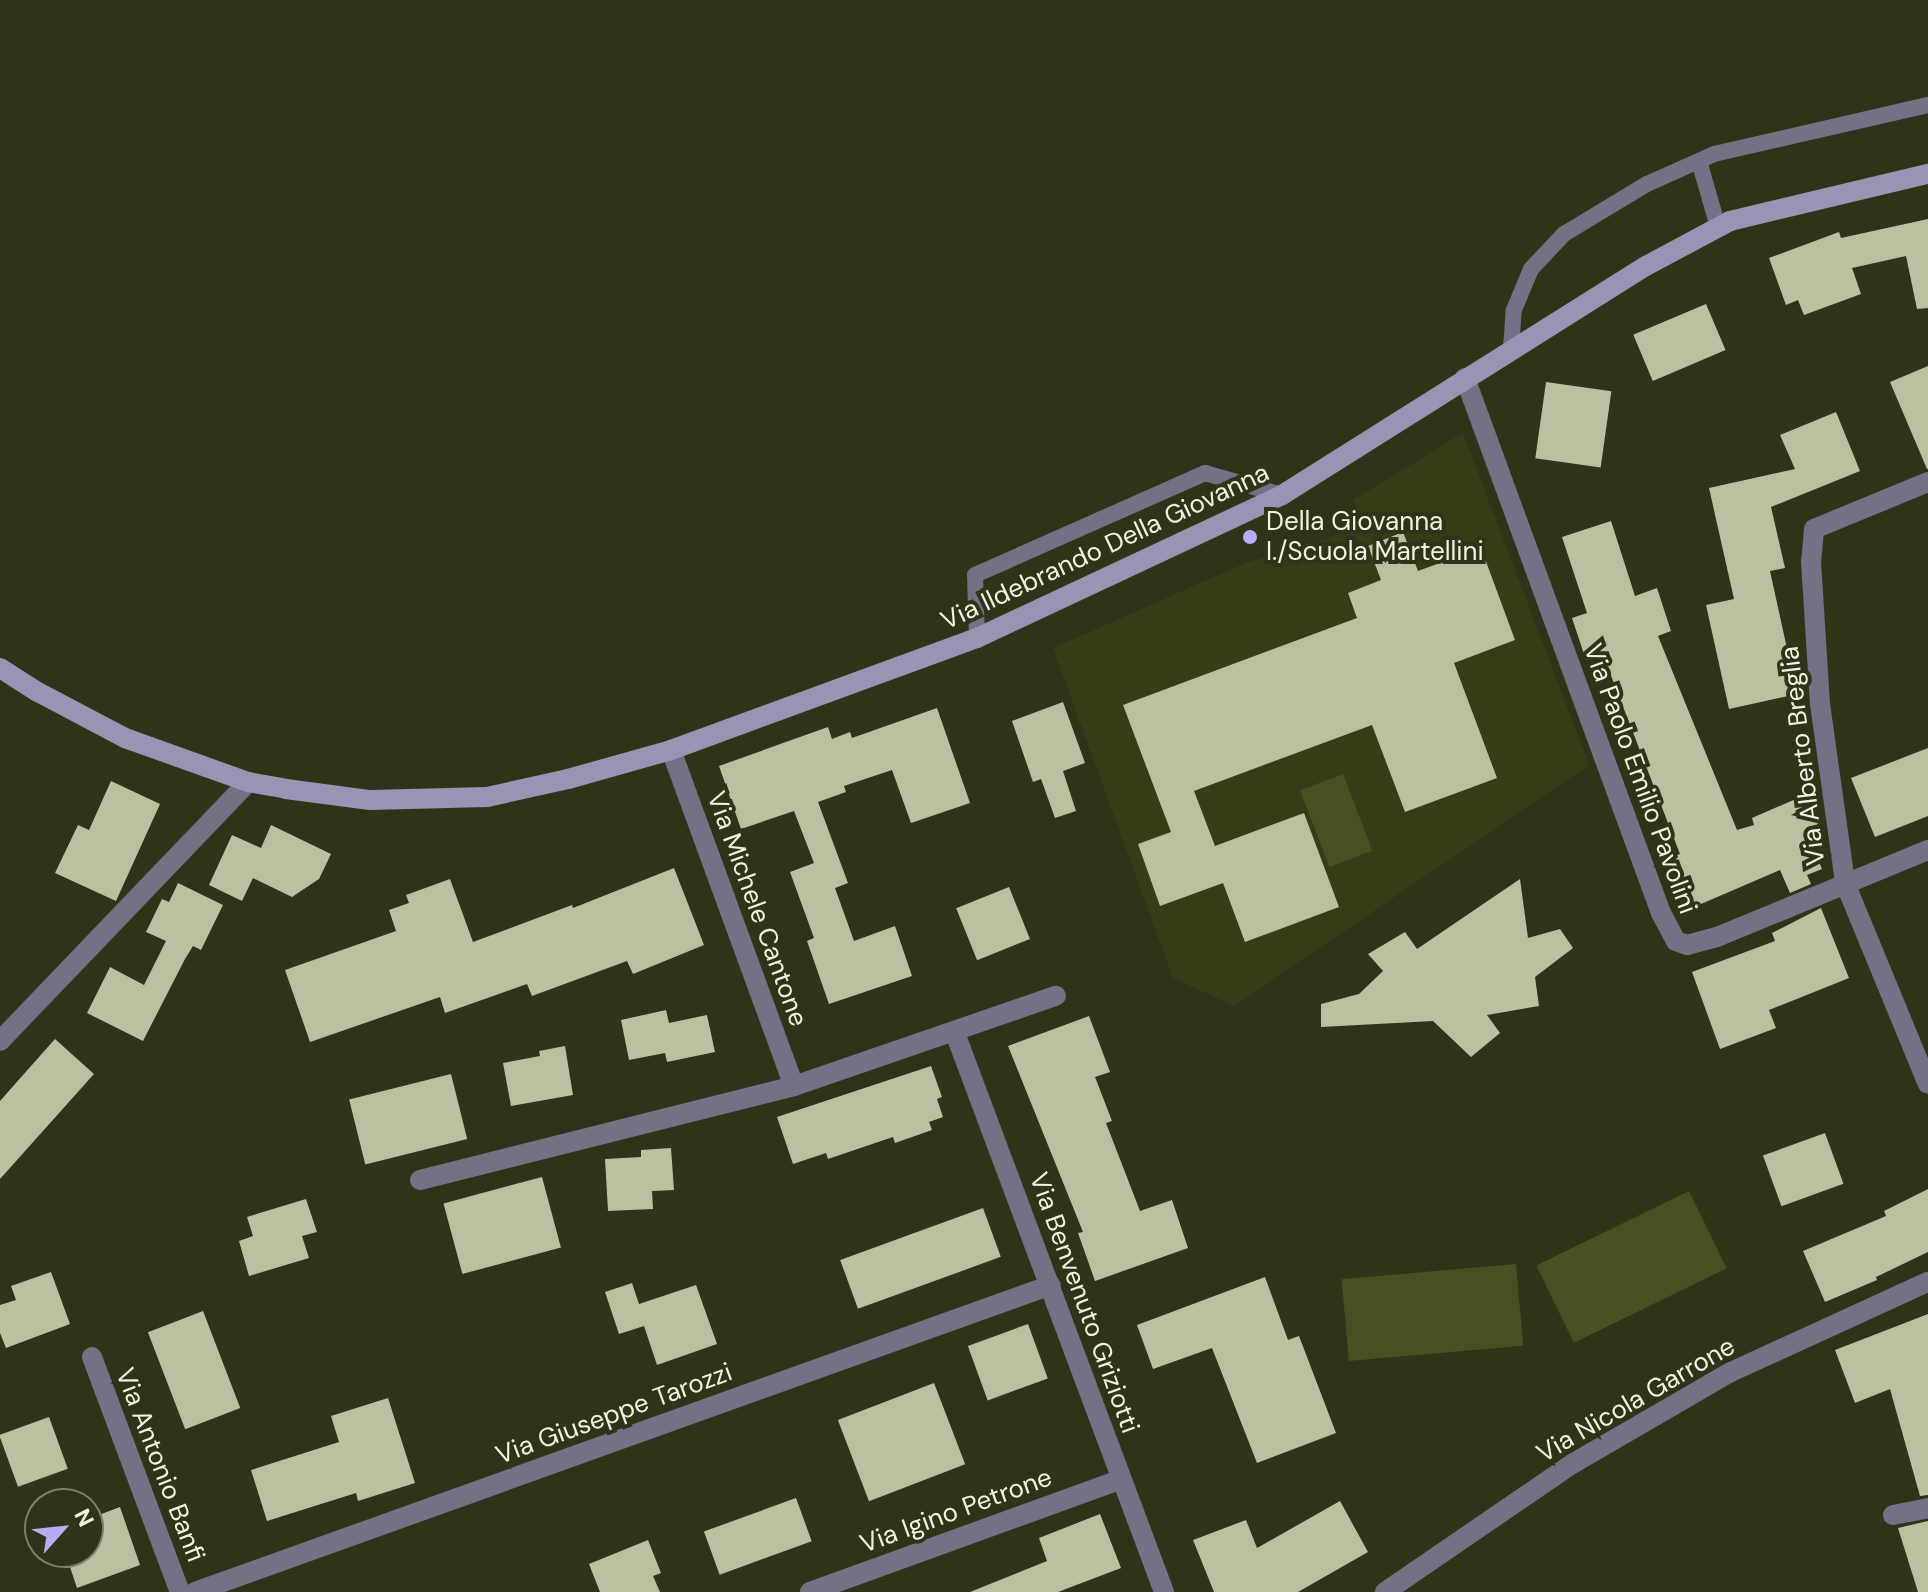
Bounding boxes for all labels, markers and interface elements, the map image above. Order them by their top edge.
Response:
street label: Via Ildebrando Della Giovanna [936,457,1274,637]
place label: Della Giovanna I./Scuola Martellini [1266,506,1484,568]
marker: Della Giovanna I./Scuola Martellini [1241,528,1259,546]
street label: Via Paolo Emilio Pavolini [1577,640,1703,918]
street label: Via Alberto Breglia [1774,645,1832,867]
street label: Via Michele Cantone [700,787,814,1031]
street label: Via Benvenuto Griziotti [1022,1169,1146,1437]
street label: Via Nicola Garrone [1531,1331,1741,1469]
street label: Via Giuseppe Tarozzi [492,1357,736,1471]
street label: Via Antonio Banfi [109,1364,211,1566]
street label: Via Igino Petrone [856,1462,1056,1560]
north arrow [24,1488,104,1568]
text: N [67,1504,101,1532]

